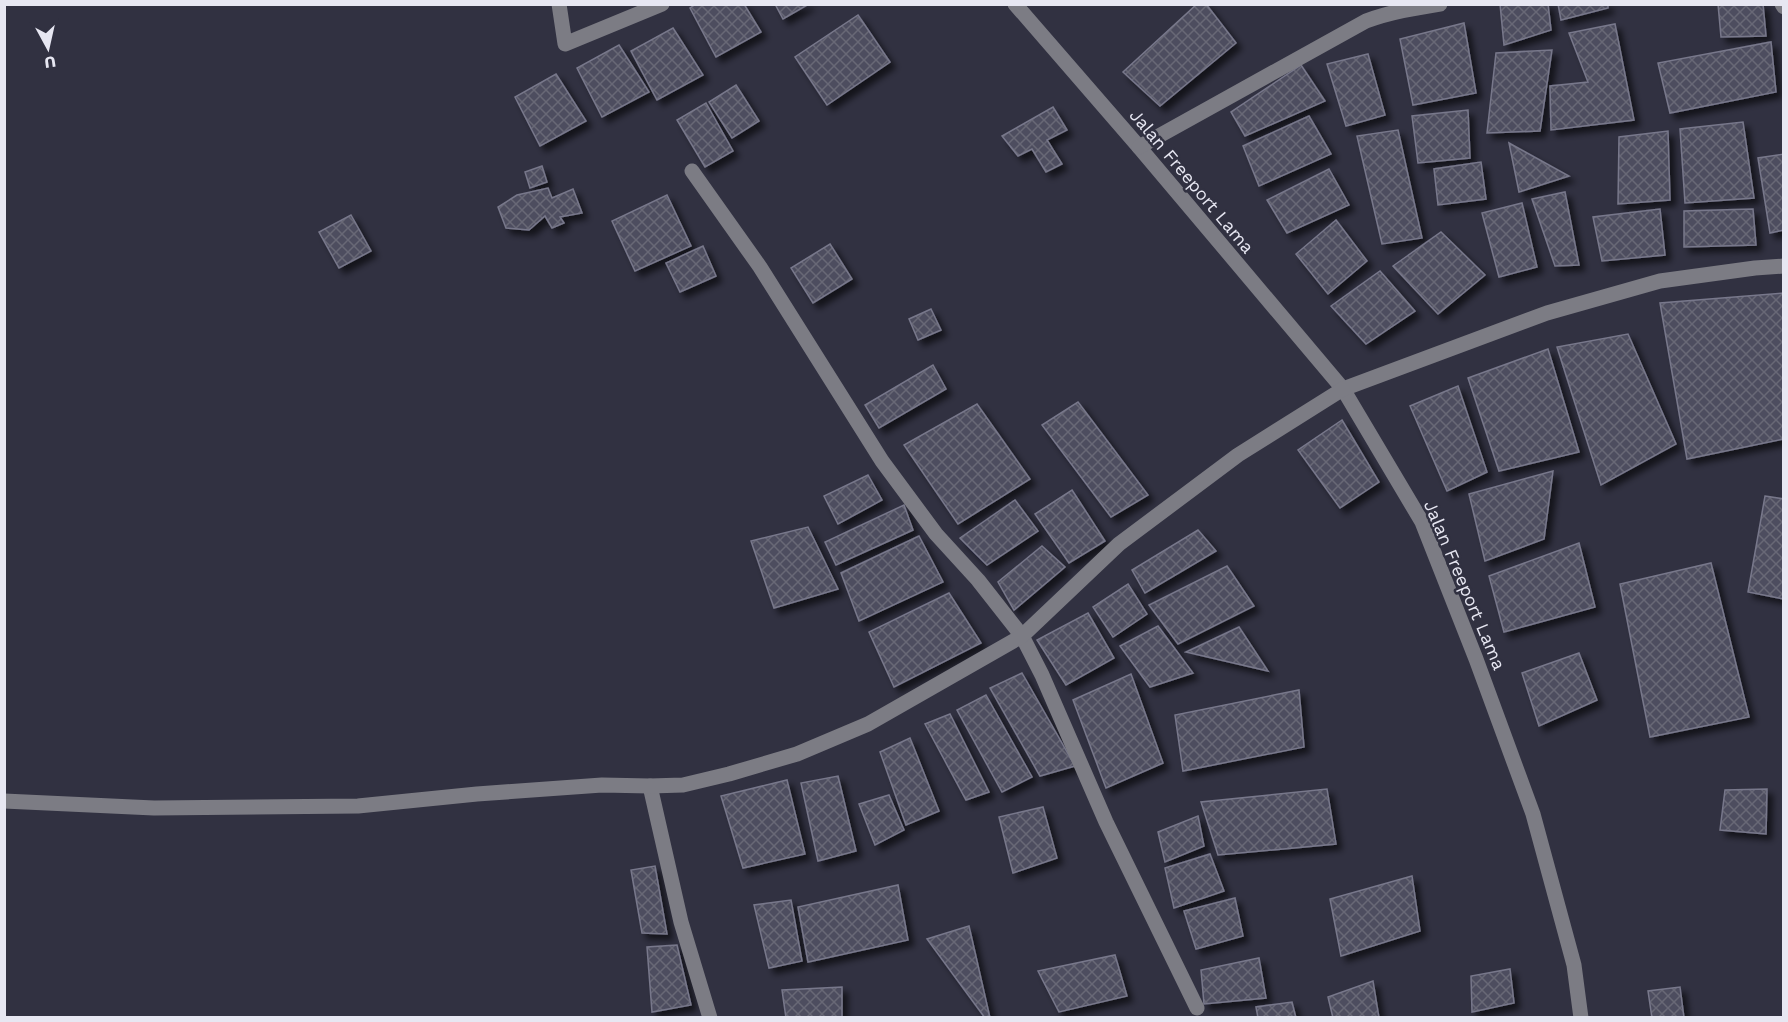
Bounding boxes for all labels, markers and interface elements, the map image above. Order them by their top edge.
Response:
north arrow [18,18,78,78]
text: U [43,52,57,73]
street label: Jalan Freeport Lama [1125,105,1259,257]
street label: Jalan Freeport Lama [1420,497,1510,673]

